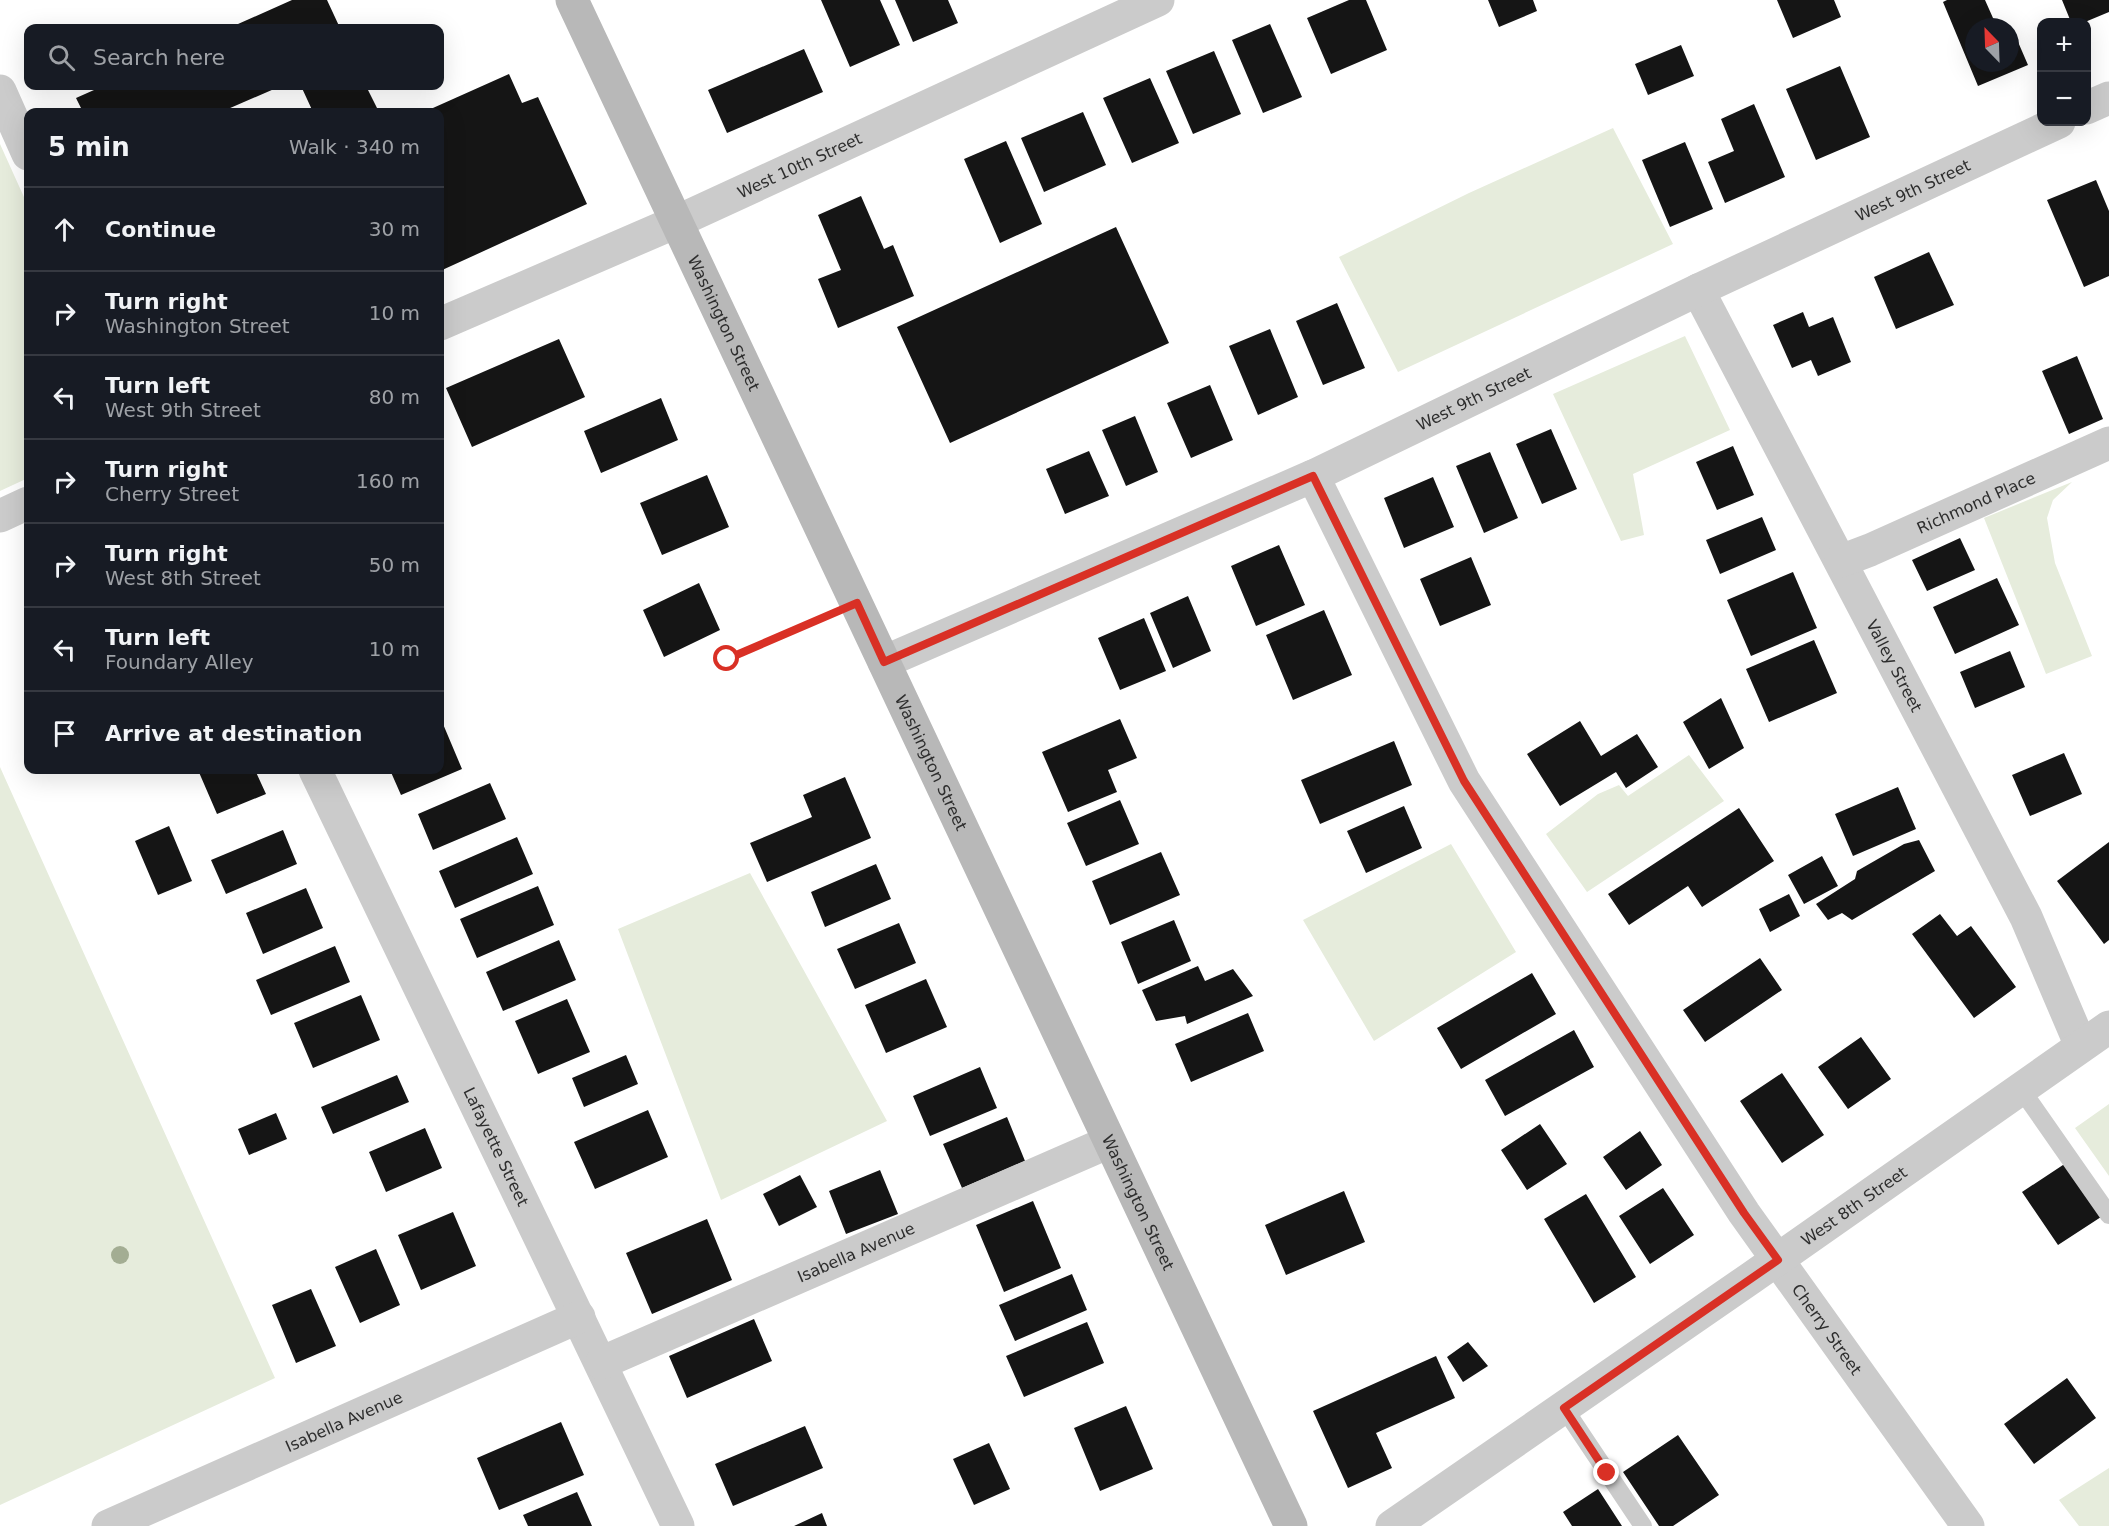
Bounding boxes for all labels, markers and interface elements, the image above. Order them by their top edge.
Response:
north arrow [1965,18,2019,72]
map controls [2037,18,2091,126]
button: + [2037,18,2091,72]
search box [24,24,444,90]
icon: search [45,41,78,74]
text: Search here [93,45,225,70]
button: − [2037,72,2091,126]
street label: West 10th Street [734,128,865,202]
text: 5 min [48,132,130,162]
text: Walk · 340 m [289,135,420,159]
street label: West 9th Street [1852,155,1973,225]
icon: ahead [48,213,81,246]
text: Continue [105,217,216,242]
text: 30 m [369,217,420,241]
street label: Washington Street [684,252,764,394]
text: Turn right [105,289,228,314]
icon: right [48,297,81,330]
text: 10 m [369,301,420,325]
text: Washington Street [105,314,290,338]
street label: West 9th Street [1413,363,1534,434]
text: Turn left [105,373,210,398]
icon: left [48,381,81,414]
text: 80 m [369,385,420,409]
text: West 9th Street [105,398,261,422]
text: Turn right [105,457,228,482]
icon: right [48,465,81,498]
street label: Richmond Place [1914,468,2038,537]
text: 160 m [356,469,420,493]
text: Cherry Street [105,482,239,506]
text: Turn right [105,541,228,566]
icon: right [48,549,81,582]
text: 50 m [369,553,420,577]
text: West 8th Street [105,566,261,590]
street label: Valley Street [1863,616,1926,715]
text: Turn left [105,625,210,650]
icon: left [48,633,81,666]
text: 10 m [369,637,420,661]
route start [713,645,739,671]
text: Foundary Alley [105,650,254,674]
street label: Washington Street [891,692,971,833]
icon: arrive [48,717,81,750]
text: Arrive at destination [105,721,362,746]
street label: Lafayette Street [460,1084,533,1209]
street label: Washington Street [1098,1131,1179,1273]
street label: West 8th Street [1797,1162,1910,1249]
street label: Isabella Avenue [794,1218,918,1286]
street label: Cherry Street [1788,1280,1866,1378]
street label: Isabella Avenue [282,1387,405,1456]
route end [1593,1459,1619,1485]

